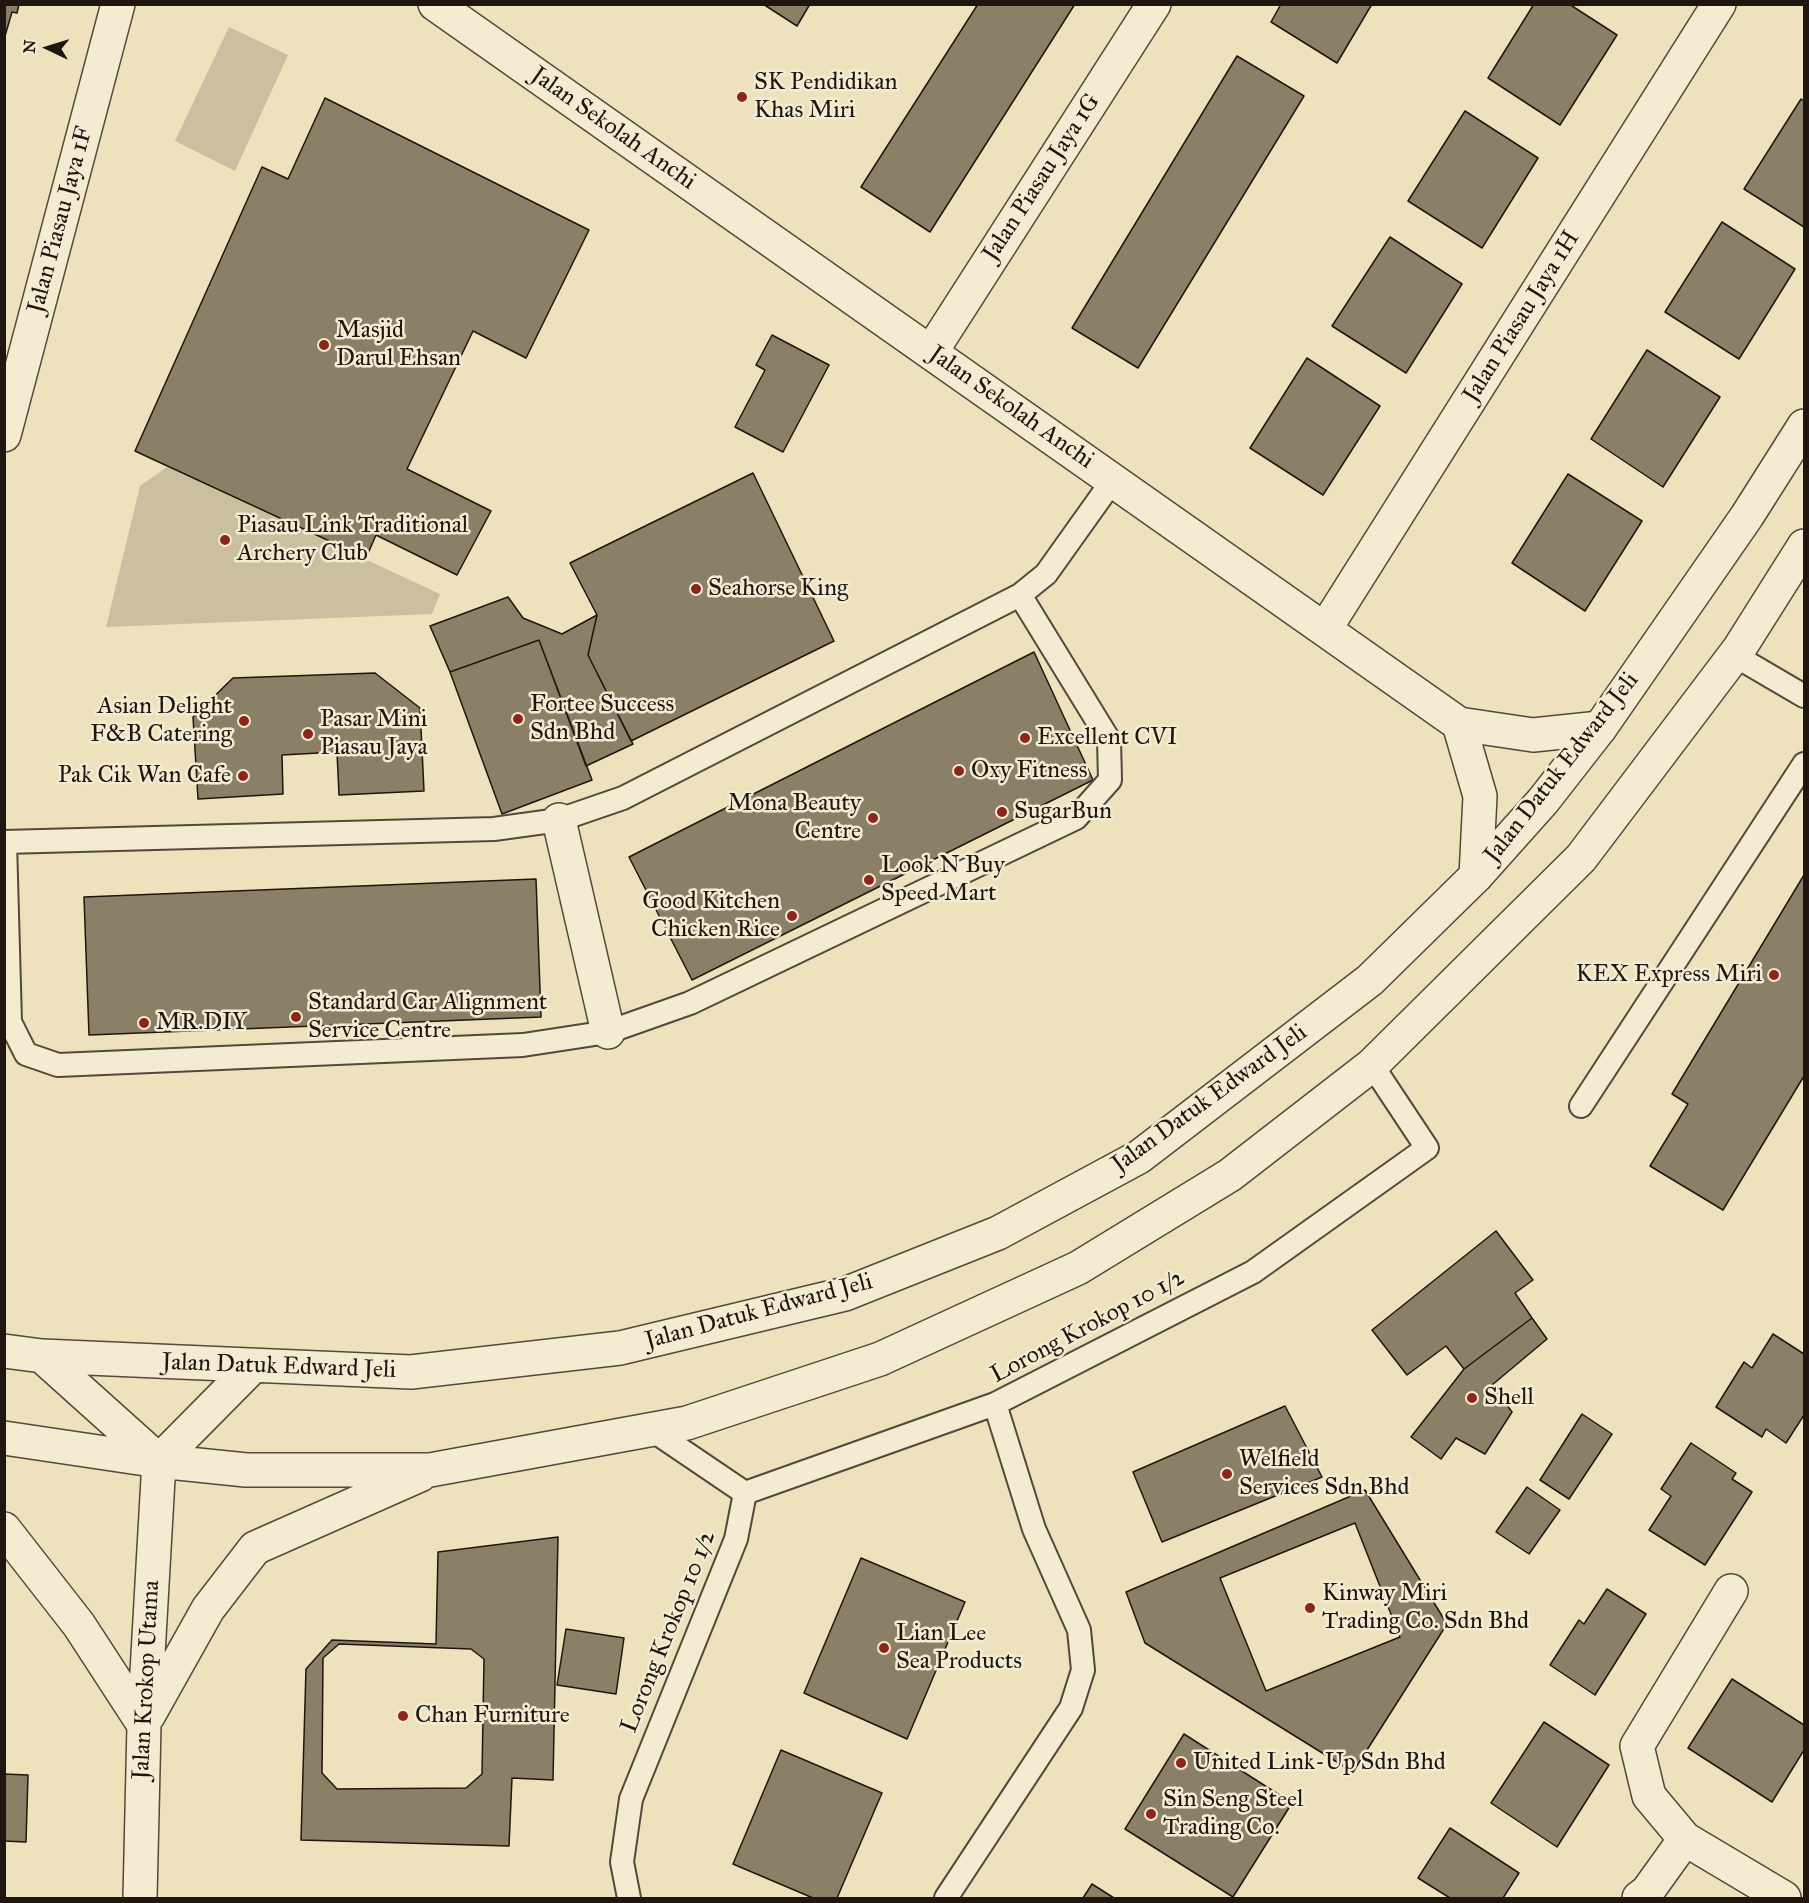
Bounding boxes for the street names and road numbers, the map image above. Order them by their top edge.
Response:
street label: Jalan Sekolah Anchi [525,61,701,197]
street label: Jalan Piasau Jaya 1G [977,89,1107,267]
street label: Jalan Piasau Jaya 1F [22,124,100,316]
street label: Jalan Piasau Jaya 1H [1458,226,1586,408]
street label: Jalan Sekolah Anchi [923,340,1099,476]
street label: Jalan Datuk Edward Jeli [1479,667,1645,869]
street label: Jalan Datuk Edward Jeli [1107,1019,1313,1179]
street label: Lorong Krokop 10 1/2 [986,1264,1190,1390]
street label: Jalan Datuk Edward Jeli [642,1268,876,1356]
street label: Jalan Datuk Edward Jeli [162,1349,396,1385]
street label: Lorong Krokop 10 1/2 [615,1527,723,1737]
street label: Jalan Krokop Utama [127,1579,167,1781]

